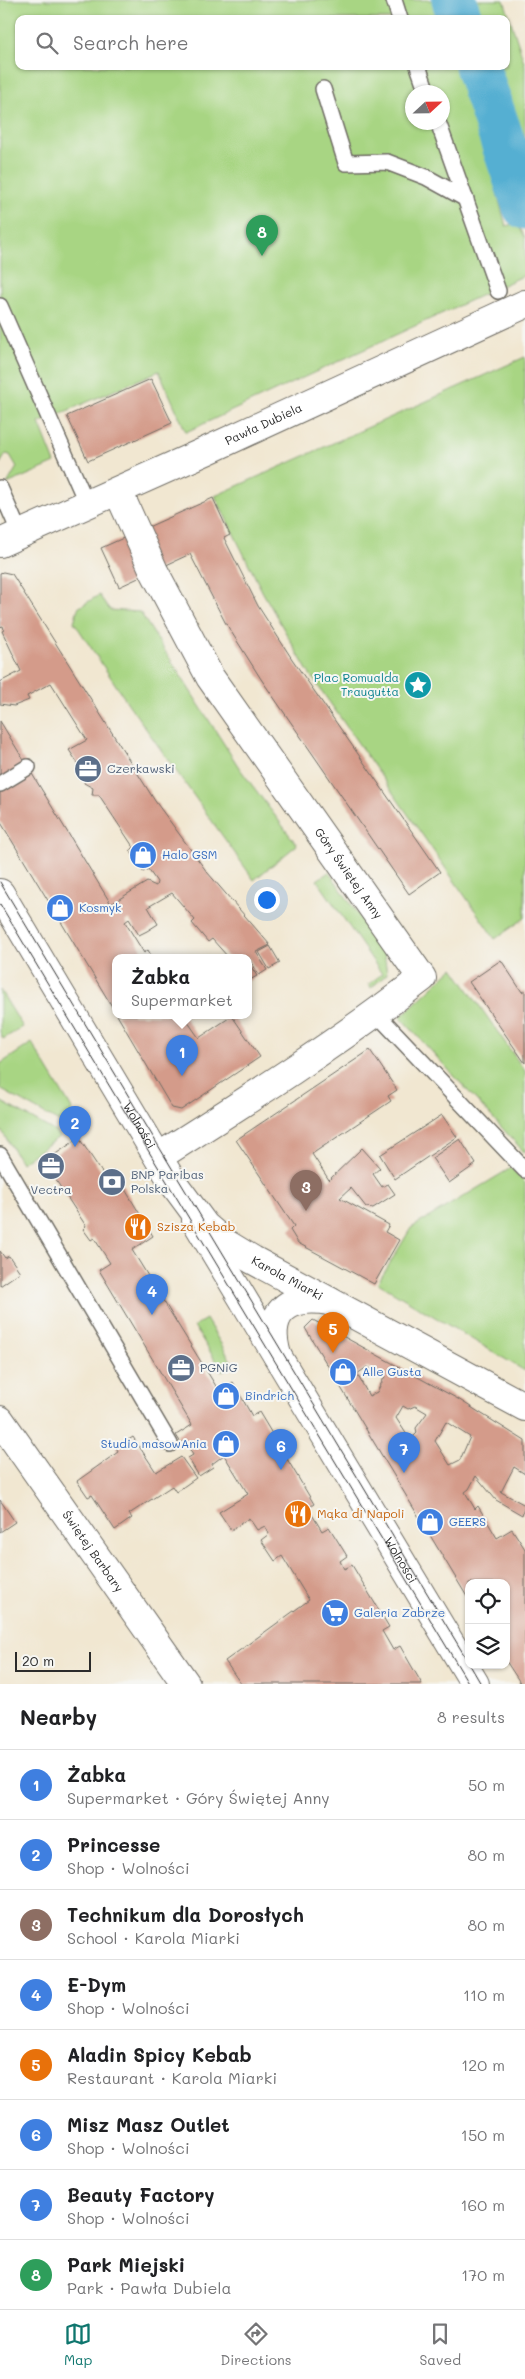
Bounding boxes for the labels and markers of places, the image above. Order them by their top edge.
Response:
pin: 8 [246,215,278,256]
place label: Plac Romualda Traugutta [314,669,399,699]
place icon: Plac Romualda Traugutta [403,670,433,700]
office icon: Czerkawski [73,754,103,784]
place label: Czerkawski [107,760,175,776]
shop icon: Halo GSM [128,840,158,870]
place label: Halo GSM [162,846,217,862]
shop icon: Kosmyk [45,893,75,923]
place label: Kosmyk [79,899,121,915]
pin: 1 [166,1035,198,1076]
pin: 2 [59,1106,91,1147]
office icon: Vectra [36,1151,66,1181]
place label: BNP Paribas Polska [131,1166,204,1196]
bank icon: BNP Paribas Polska [97,1167,127,1197]
pin: 3 [290,1170,322,1211]
place label: Vectra [31,1181,71,1197]
restaurant icon: Szisza Kebab [123,1212,153,1242]
place label: Szisza Kebab [157,1218,235,1234]
pin: 4 [136,1274,168,1315]
pin: 5 [317,1312,349,1353]
office icon: PGNiG [166,1353,196,1383]
shop icon: Alle Gusta [328,1357,358,1387]
place label: PGNiG [200,1359,238,1375]
place label: Alle Gusta [362,1363,422,1379]
shop icon: Bindrich [211,1381,241,1411]
place label: Bindrich [245,1387,294,1403]
shop icon: Studio masowAnia [211,1429,241,1459]
pin: 6 [265,1429,297,1470]
pin: 7 [388,1432,420,1473]
place label: Studio masowAnia [101,1435,207,1451]
restaurant icon: Mąka di Napoli [283,1499,313,1529]
place label: Mąka di Napoli [317,1505,404,1521]
shop icon: GEERS [415,1507,445,1537]
place label: GEERS [449,1513,486,1529]
supermarket icon: Galeria Zabrze [320,1598,350,1628]
place label: Galeria Zabrze [354,1604,445,1620]

